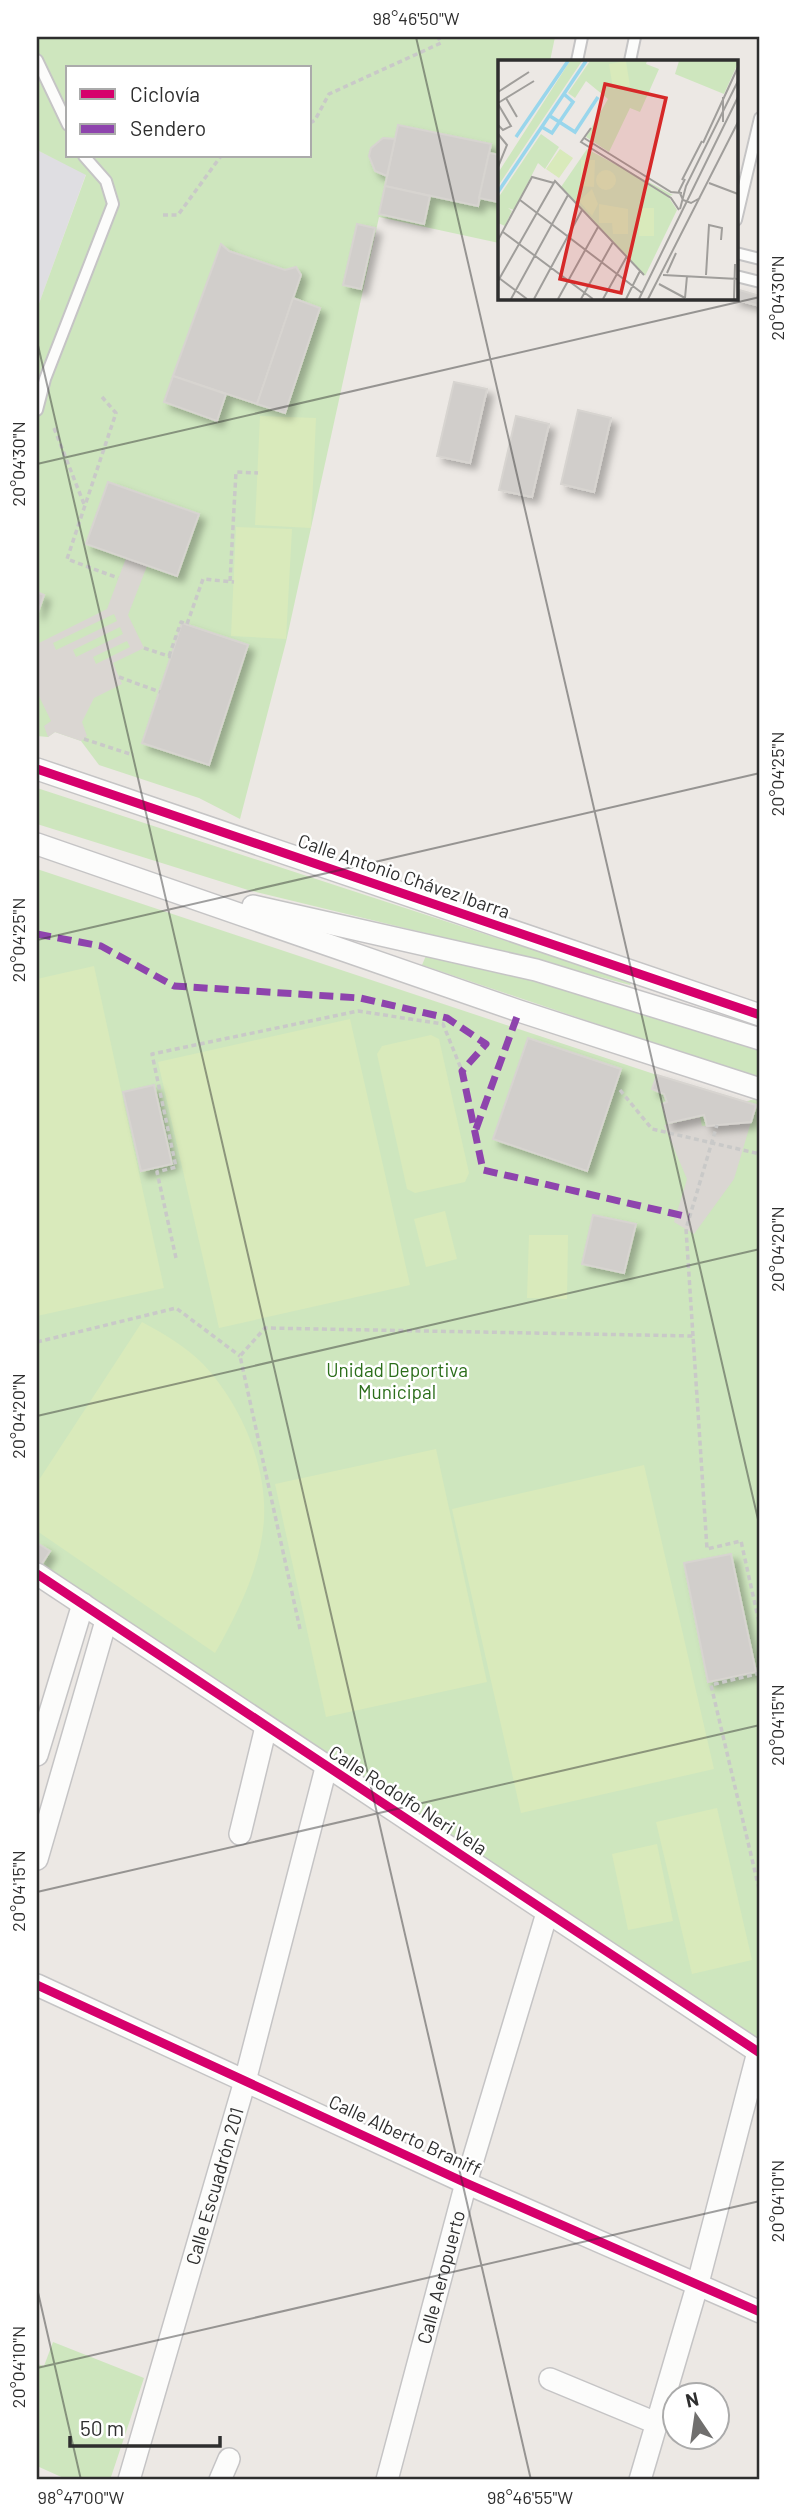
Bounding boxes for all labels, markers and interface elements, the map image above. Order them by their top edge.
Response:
text: 98°46'50"W [372,7,460,29]
inset map [498,60,738,299]
legend [66,66,312,158]
text: Ciclovía [130,81,200,106]
text: Sendero [130,115,206,140]
text: 20°04'30"N [766,255,788,341]
text: 20°04'30"N [7,421,29,507]
text: 20°04'25"N [766,732,788,816]
street label: Calle Antonio Chávez Ibarra [295,828,513,923]
text: 20°04'25"N [7,898,29,982]
text: 20°04'20"N [766,1206,788,1292]
park label: Unidad Deportiva Municipal [326,1358,468,1403]
text: 20°04'20"N [7,1373,29,1459]
text: 20°04'15"N [766,1684,788,1766]
street label: Calle Rodolfo Neri Vela [325,1740,492,1859]
text: 20°04'15"N [7,1850,29,1932]
street label: Calle Alberto Braniff [326,2089,485,2180]
street label: Calle Escuadrón 201 [180,2105,248,2267]
text: 20°04'10"N [766,2160,788,2242]
street label: Calle Aeropuerto [412,2208,469,2346]
text: 20°04'10"N [7,2326,29,2408]
north arrow [660,2380,730,2450]
text: N [683,2386,701,2412]
scale bar [70,2405,220,2449]
text: 50 m [80,2415,124,2440]
text: 98°47'00"W [38,2486,125,2508]
text: 98°46'55"W [487,2486,573,2508]

